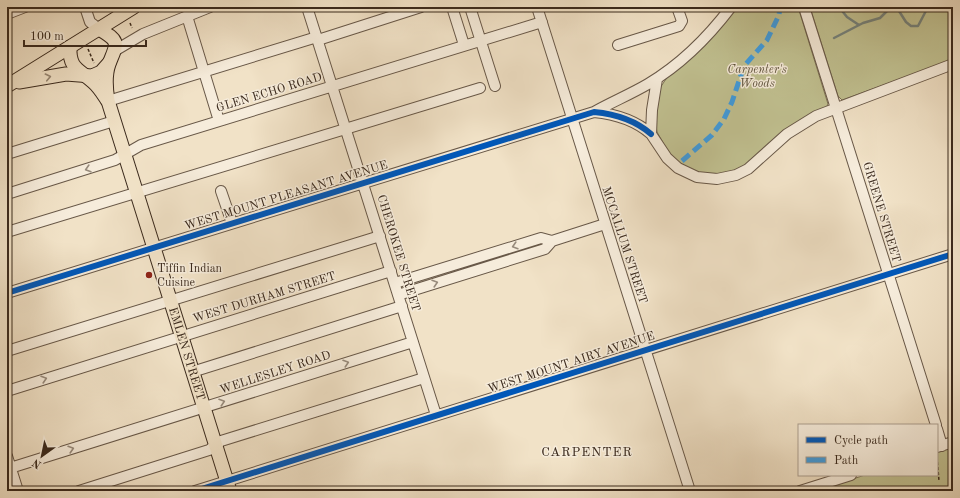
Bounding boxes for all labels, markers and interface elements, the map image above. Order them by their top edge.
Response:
scale bar [24,22,146,48]
text: 100 m [30,31,64,43]
park label: Carpenter's Woods [727,64,787,90]
street label: GLEN ECHO ROAD [215,71,324,115]
one-way arrow [45,73,51,81]
street label: WEST MOUNT PLEASANT AVENUE [183,159,389,233]
street label: GREENE STREET [860,161,902,264]
one-way arrow [85,164,92,172]
street label: MCCALLUM STREET [599,185,649,305]
street label: CHEROKEE STREET [375,193,422,313]
one-way arrow [512,241,519,250]
place label: Tiffin Indian Cuisine [157,263,223,289]
marker: Tiffin Indian Cuisine [144,270,154,280]
street label: WEST DURHAM STREET [191,270,337,325]
one-way arrow [432,279,439,288]
street label: EMLEN STREET [166,306,206,402]
street label: WEST MOUNT AIRY AVENUE [486,330,656,396]
street label: WELLESLEY ROAD [218,349,332,397]
one-way arrow [342,359,349,368]
one-way arrow [41,375,48,384]
one-way arrow [218,398,225,407]
legend [798,424,938,476]
text: Cycle path [834,435,889,447]
north arrow [22,436,62,476]
one-way arrow [67,445,74,454]
district label: CARPENTER [541,446,633,459]
text: Path [834,455,859,467]
text: N [30,456,44,470]

